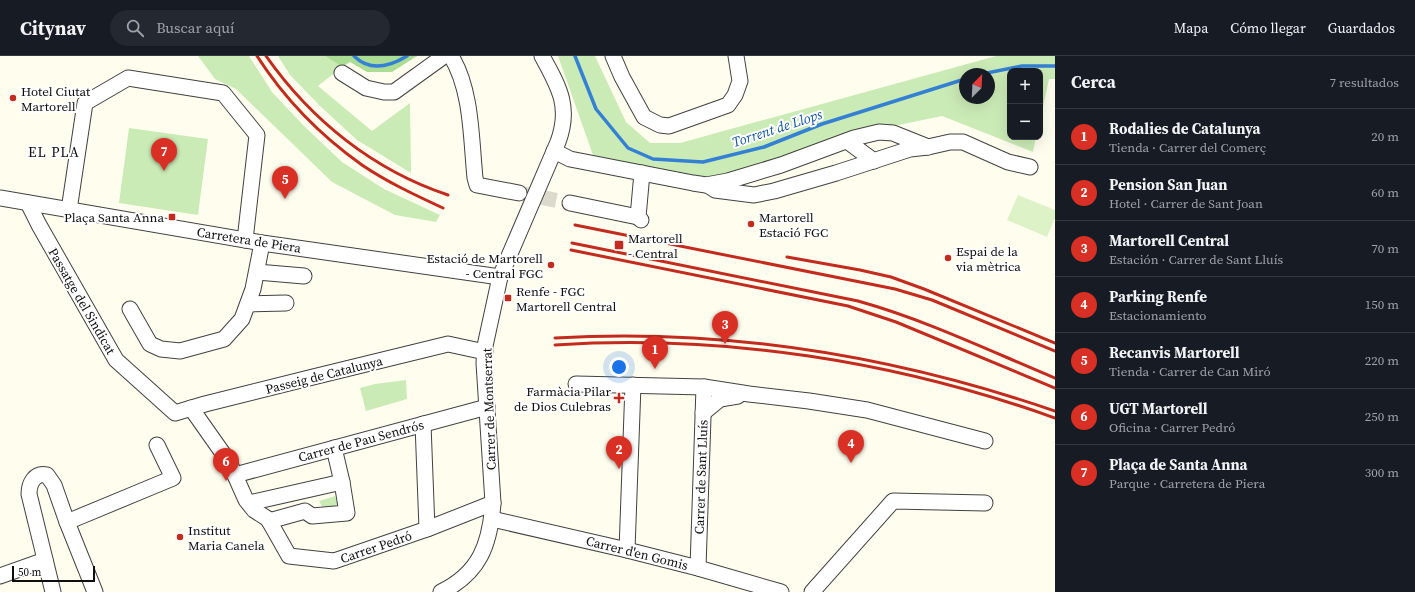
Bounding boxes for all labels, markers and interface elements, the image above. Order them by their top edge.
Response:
search box [110,10,390,46]
text: Citynav [20,15,86,41]
icon: search [124,17,146,39]
text: Buscar aquí [156,17,234,38]
text: Mapa [1174,18,1208,38]
text: Cómo llegar [1230,18,1306,38]
text: Guardados [1328,18,1395,38]
north arrow [959,68,995,104]
map controls [1007,68,1043,140]
button: + [1007,68,1043,104]
text: Cerca [1071,70,1116,94]
text: 7 resultados [1329,74,1399,91]
place label: Hotel Ciutat Martorell [21,83,91,115]
marker: Hotel Ciutat Martorell [8,93,18,103]
water label: Torrent de Llops [729,104,825,152]
button: − [1007,104,1043,140]
text: Rodalies de Catalunya [1109,118,1261,139]
text: 1 [1080,128,1088,145]
text: 20 m [1371,128,1399,145]
pin: 7 [151,138,177,171]
text: Tienda · Carrer del Comerç [1109,139,1266,156]
district label: EL PLA [28,142,80,162]
pin: 5 [272,166,298,199]
text: Pension San Juan [1109,174,1228,195]
text: 2 [1080,184,1088,201]
text: 60 m [1371,184,1399,201]
text: Hotel · Carrer de Sant Joan [1109,195,1263,212]
place label: Plaça Santa Anna [64,209,164,226]
place label: Martorell Estació FGC [759,209,828,241]
marker: Plaça Santa Anna [167,212,177,222]
marker: Martorell Estació FGC [746,219,756,229]
street label: Carretera de Piera [196,223,303,257]
place label: Martorell - Central [628,230,683,262]
text: Martorell Central [1109,230,1229,251]
marker: Martorell - Central [613,239,625,251]
text: 3 [1080,240,1088,257]
text: 70 m [1371,240,1399,257]
place label: Espai de la via mètrica [956,243,1021,275]
street label: Passatge del Sindicat [45,245,120,358]
place label: Estació de Martorell - Central FGC [427,250,543,282]
text: Estación · Carrer de Sant Lluís [1109,251,1283,268]
marker: Espai de la via mètrica [943,253,953,263]
marker: Estació de Martorell - Central FGC [546,260,556,270]
place label: Renfe - FGC Martorell Central [516,283,617,315]
text: Parking Renfe [1109,286,1207,307]
marker: Renfe - FGC Martorell Central [503,293,513,303]
text: 4 [1080,296,1088,313]
text: 150 m [1365,296,1399,313]
text: Estacionamiento [1109,307,1207,324]
pin: 3 [712,311,738,344]
pin: 1 [642,336,668,369]
text: Recanvis Martorell [1109,342,1240,363]
street label: Carrer de Montserrat [478,347,500,470]
street label: Passeig de Catalunya [264,352,385,398]
text: 5 [1080,352,1088,369]
text: 220 m [1365,352,1399,369]
your location [609,357,629,377]
text: Tienda · Carrer de Can Miró [1109,363,1271,380]
place label: Farmàcia Pilar de Dios Culebras [514,383,611,415]
marker: Farmàcia Pilar de Dios Culebras [614,393,624,403]
text: UGT Martorell [1109,398,1208,419]
text: 6 [1080,408,1088,425]
text: 250 m [1365,408,1399,425]
street label: Carrer de Pau Sendrós [296,416,426,466]
street label: Carrer de Sant Lluís [691,419,712,535]
text: Oficina · Carrer Pedró [1109,419,1235,436]
pin: 4 [838,430,864,463]
pin: 2 [606,436,632,469]
pin: 6 [213,448,239,481]
text: Plaça de Santa Anna [1109,454,1248,475]
text: 7 [1080,464,1088,481]
text: 300 m [1365,464,1399,481]
text: Parque · Carretera de Piera [1109,475,1265,492]
place label: Institut Maria Canela [188,522,265,554]
street label: Carrer Pedró [338,527,414,567]
marker: Institut Maria Canela [175,532,185,542]
street label: Carrer d'en Gomis [584,532,690,574]
scale bar [12,564,95,583]
text: 50 m [18,565,41,580]

